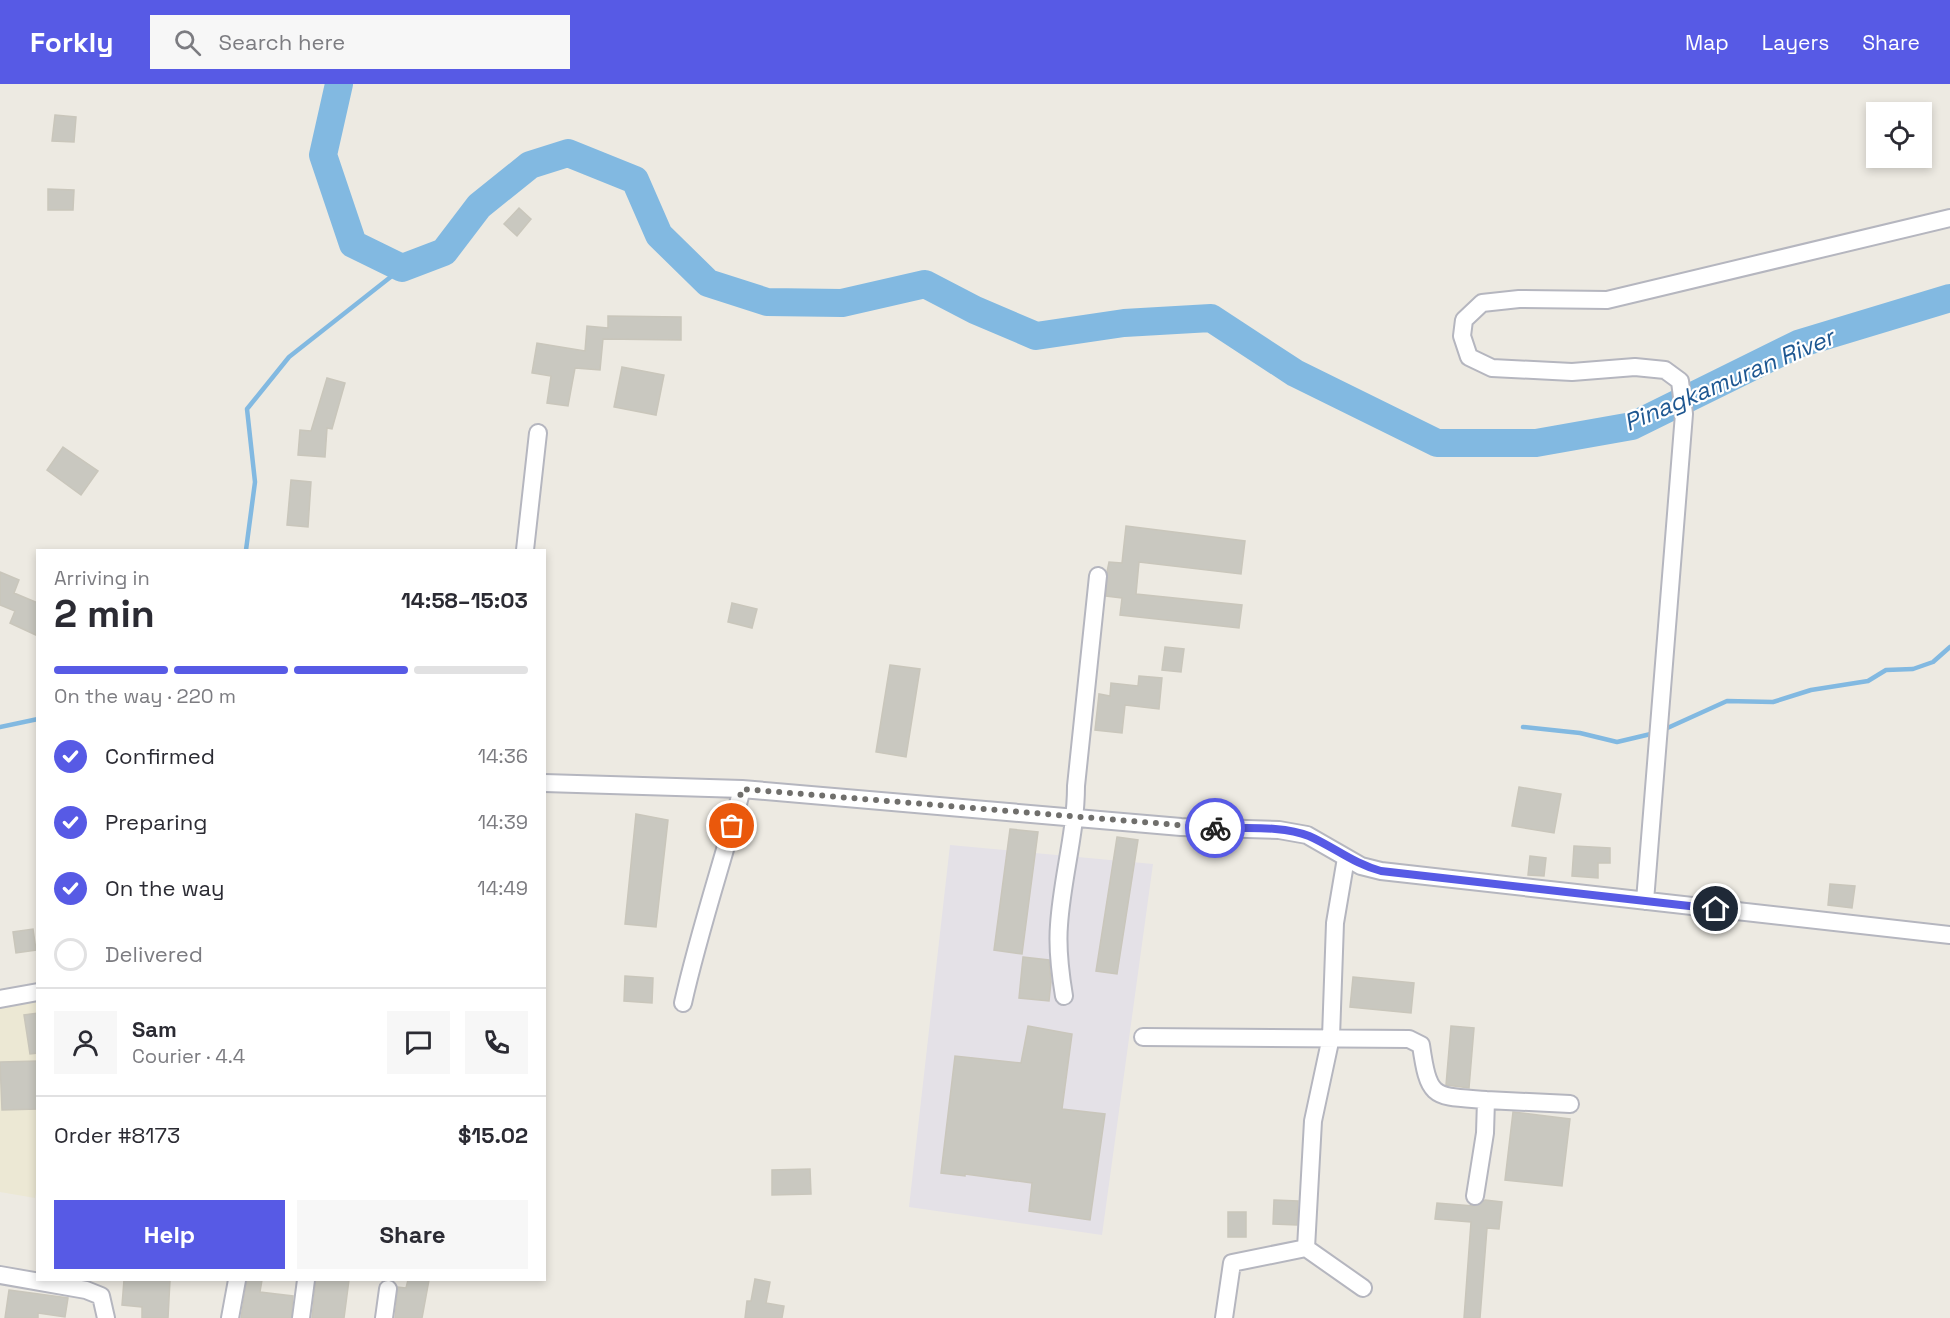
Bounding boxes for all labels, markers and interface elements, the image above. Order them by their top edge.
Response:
search box [150,15,570,69]
text: Forkly [30,24,114,60]
icon: search [171,26,204,59]
text: Search here [219,28,345,56]
text: Map [1685,29,1729,56]
text: Layers [1762,29,1829,56]
text: Share [1862,29,1920,56]
map controls [1866,102,1932,168]
button: locate [1866,102,1932,168]
water label: Pinagkamuran River [1619,320,1841,438]
text: Arriving in [54,565,150,591]
text: 14:58–15:03 [401,586,528,614]
text: 2 min [54,589,155,638]
text: On the way · 220 m [54,683,236,709]
icon: check [54,740,87,773]
text: Confirmed [105,742,215,770]
text: 14:36 [478,743,528,769]
courier [1185,798,1245,858]
pin [706,800,757,851]
icon: check [54,806,87,839]
text: Preparing [105,808,207,836]
text: 14:39 [478,809,528,835]
icon: bag [715,809,748,842]
icon: bike [1199,812,1232,845]
icon: check [54,872,87,905]
text: On the way [105,874,224,902]
text: 14:49 [477,875,528,901]
pin [1690,883,1741,934]
icon: home [1699,892,1732,925]
text: Delivered [105,940,203,968]
button: person [54,1011,117,1074]
button: chat [387,1011,450,1074]
button: phone [465,1011,528,1074]
text: Sam [132,1015,177,1043]
text: Courier · 4.4 [132,1043,245,1069]
text: Order #8173 [54,1121,180,1149]
text: $15.02 [458,1121,528,1149]
button: Help [54,1200,285,1269]
button: Share [297,1200,528,1269]

